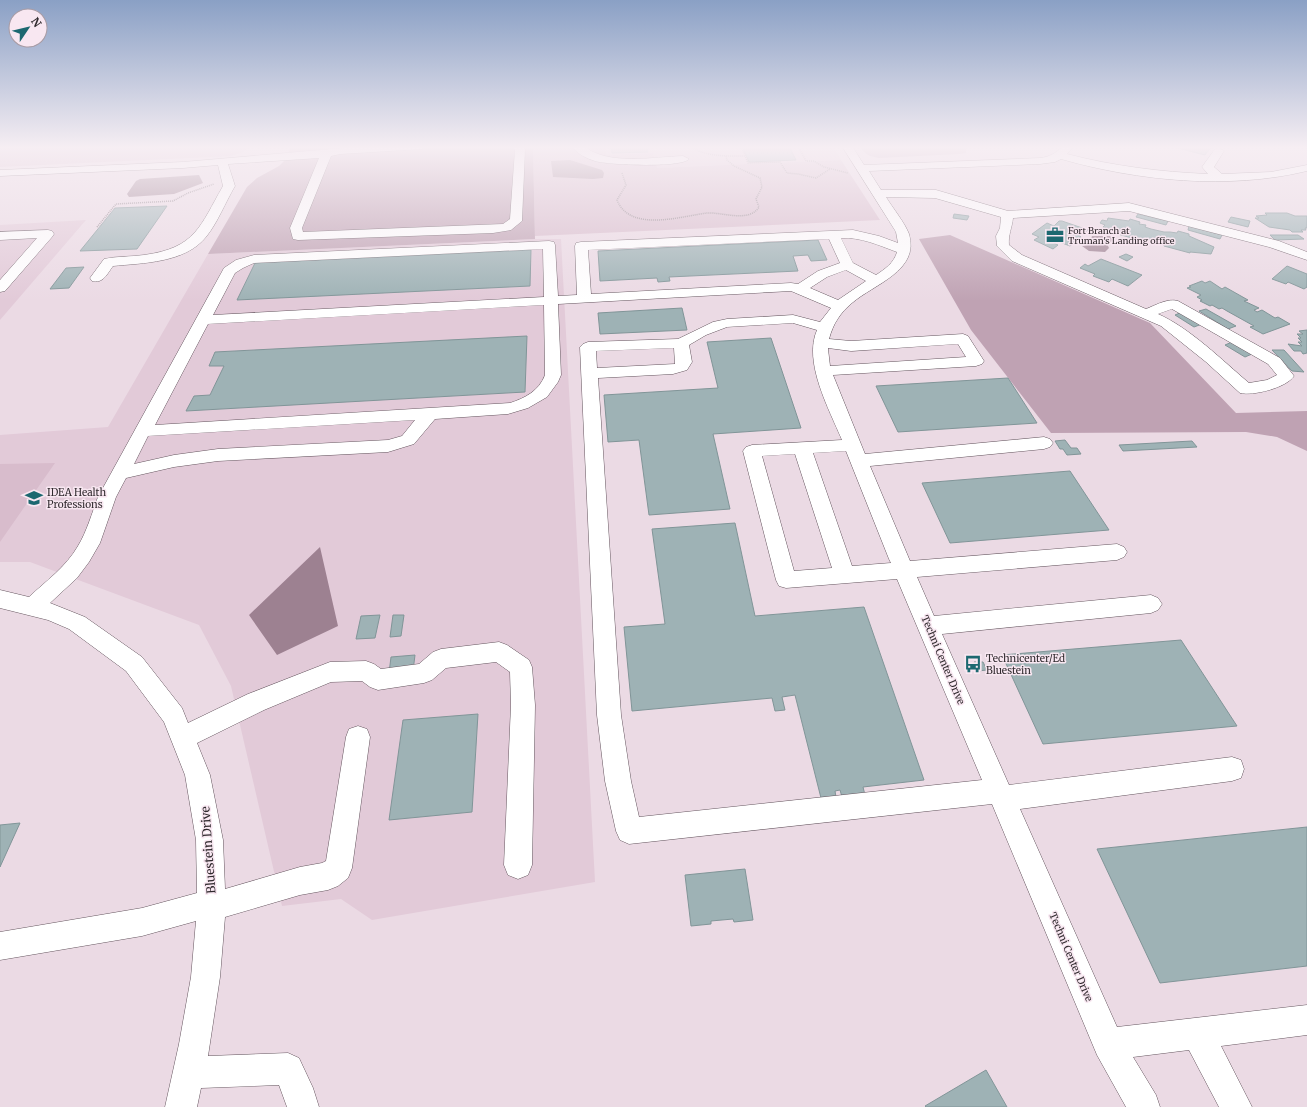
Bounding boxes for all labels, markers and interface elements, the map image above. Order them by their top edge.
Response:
north arrow [8,8,48,48]
text: N [28,15,45,30]
office icon: Fort Branch at Truman's Landing office [1045,225,1065,245]
place label: Fort Branch at Truman's Landing office [1068,225,1175,246]
place label: IDEA Health Professions [47,486,106,511]
school or university icon: IDEA Health Professions [24,488,44,508]
street label: Techni Center Drive [918,613,968,707]
place label: Technicenter/Ed Bluestein [986,652,1065,677]
bus stop icon: Technicenter/Ed Bluestein [963,654,983,674]
street label: Bluestein Drive [197,806,219,894]
street label: Techni Center Drive [1046,910,1096,1004]

